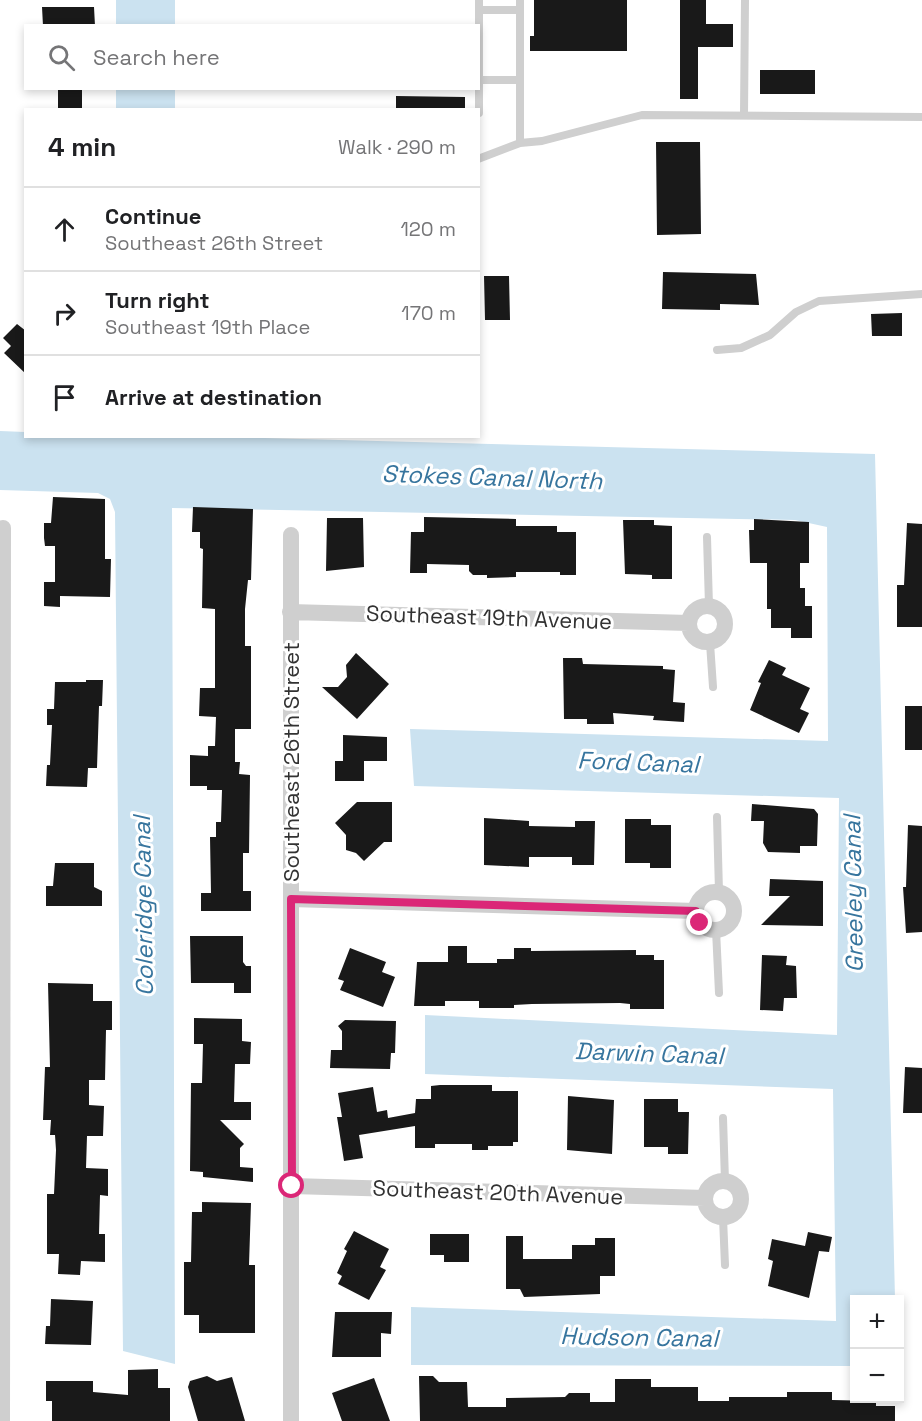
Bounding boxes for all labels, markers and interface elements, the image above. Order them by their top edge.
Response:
search box [24,24,480,90]
icon: search [45,41,78,74]
text: Search here [93,43,220,71]
text: 4 min [48,130,116,164]
text: Walk · 290 m [338,134,456,160]
text: Continue [105,202,201,230]
icon: ahead [48,213,81,246]
text: 120 m [400,216,456,242]
text: Southeast 26th Street [105,230,323,256]
text: Turn right [105,286,210,314]
icon: right [48,297,81,330]
text: 170 m [401,300,456,326]
text: Southeast 19th Place [105,314,310,340]
icon: arrive [48,381,81,414]
text: Arrive at destination [105,383,322,411]
water label: Stokes Canal North [381,458,604,496]
street label: Southeast 19th Avenue [365,599,613,635]
street label: Southeast 26th Street [277,642,305,882]
water label: Ford Canal [577,744,702,780]
water label: Greeley Canal [836,812,870,973]
water label: Coleridge Canal [126,813,160,996]
route end [686,909,712,935]
water label: Darwin Canal [574,1035,727,1071]
route start [278,1172,304,1198]
street label: Southeast 20th Avenue [372,1174,624,1210]
map controls [850,1295,904,1403]
button: + [850,1295,904,1349]
water label: Hudson Canal [560,1320,721,1354]
button: − [850,1349,904,1403]

